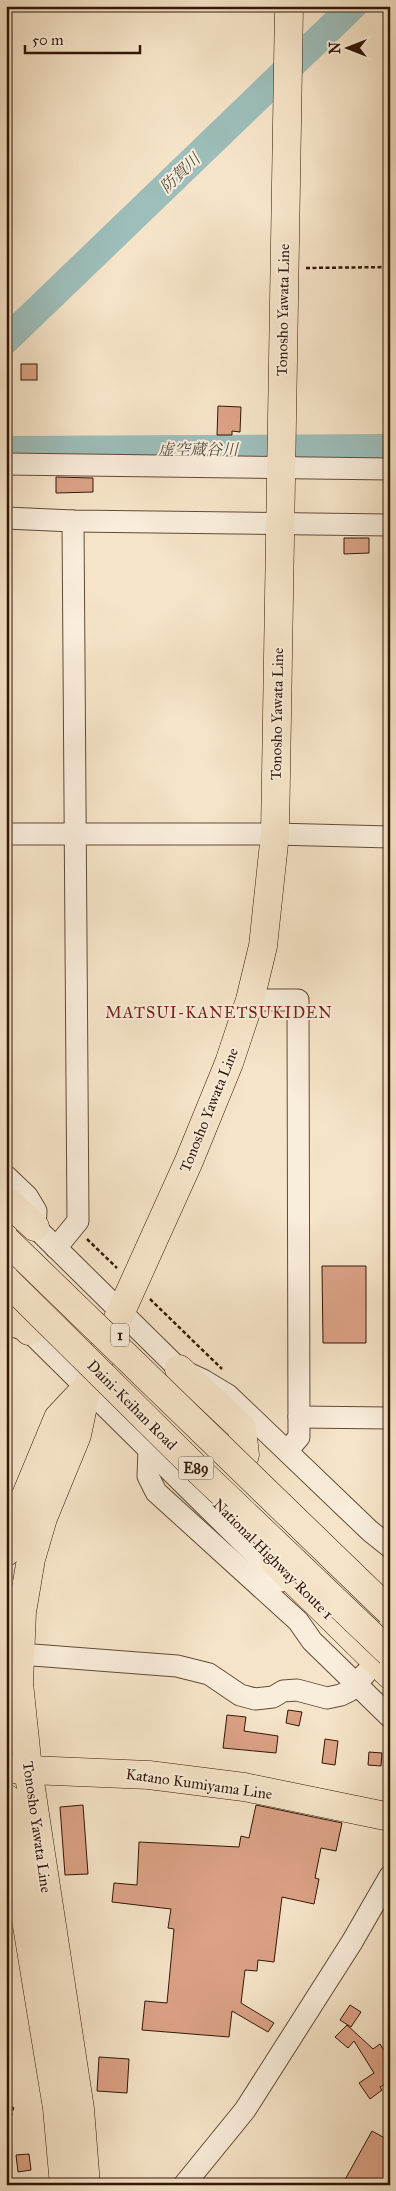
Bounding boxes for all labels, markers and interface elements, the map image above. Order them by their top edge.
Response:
scale bar [25,22,140,54]
north arrow [324,22,374,72]
text: 50 m [32,31,64,49]
text: N [327,42,344,54]
water label: 防賀川 [156,148,205,197]
street label: Tonosho Yawata Line [273,244,293,376]
water label: 虚空蔵谷川 [158,440,240,459]
street label: Tonosho Yawata Line [267,648,287,780]
district label: MATSUI-KANETSUKIDEN [105,1003,333,1022]
street label: Tonosho Yawata Line [176,1045,242,1175]
road number: 1 [111,1324,129,1346]
street label: Daini-Keihan Road [83,1356,181,1454]
road number: E89 [178,1456,214,1480]
street label: National Highway Route 1 [209,1495,337,1623]
street label: Tonosho Yawata Line [19,1760,55,1894]
street label: Katano Kumiyama Line [125,1765,273,1803]

